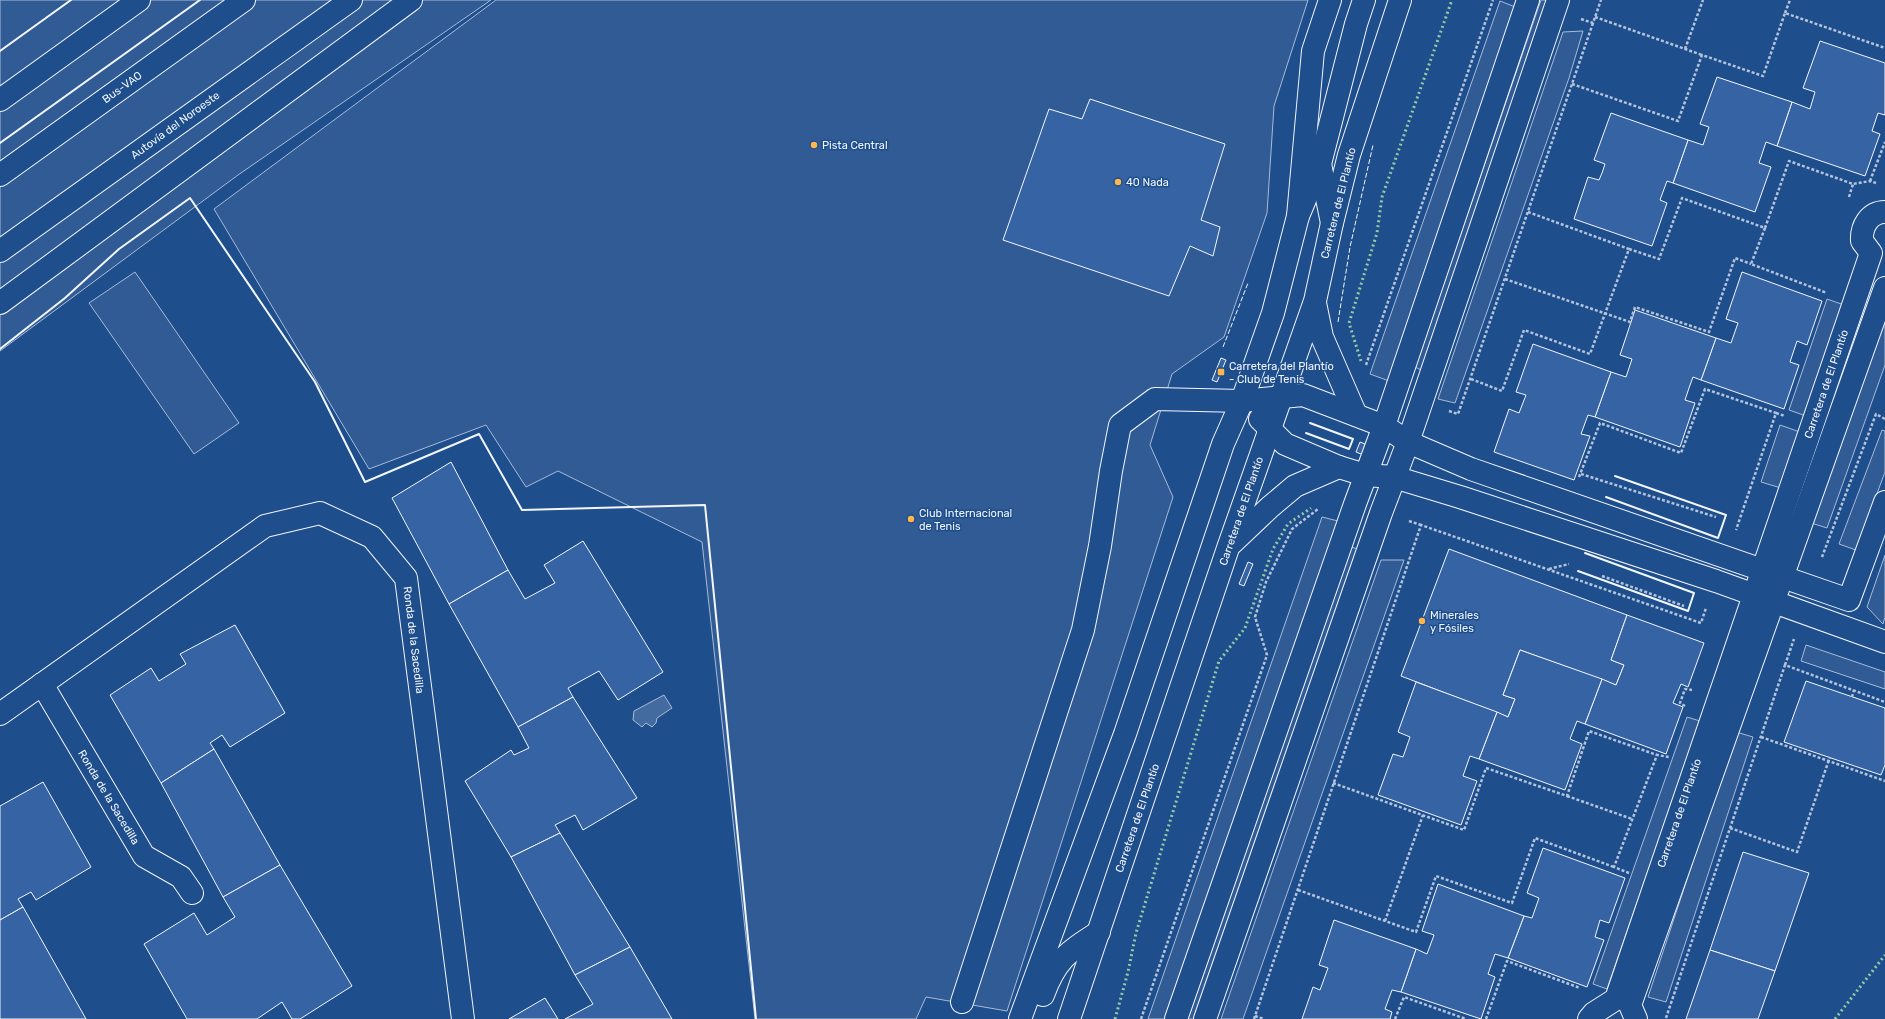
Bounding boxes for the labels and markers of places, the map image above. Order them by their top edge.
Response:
place label: Pista Central [822,139,888,152]
marker: Pista Central [809,140,819,150]
place label: 40 Nada [1126,176,1169,189]
marker: 40 Nada [1113,177,1123,187]
place label: Carretera del Plantío - Club de Tenis [1229,360,1334,386]
marker: Carretera del Plantío - Club de Tenis [1216,367,1226,377]
place label: Club Internacional de Tenis [919,507,1012,533]
marker: Club Internacional de Tenis [906,514,916,524]
place label: Minerales y Fósiles [1430,609,1479,635]
marker: Minerales y Fósiles [1417,616,1427,626]

